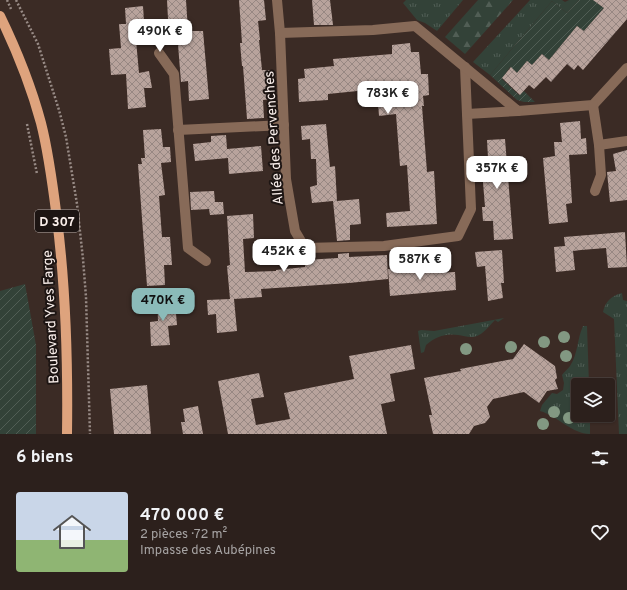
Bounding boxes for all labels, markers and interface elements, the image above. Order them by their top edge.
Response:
pin: 490K € [127,19,193,53]
text: 490K € [137,24,183,40]
street label: Allée des Pervenches [261,70,288,205]
pin: 783K € [355,81,421,115]
text: 783K € [366,86,410,102]
pin: 357K € [464,156,530,190]
text: 357K € [475,161,519,177]
road number: D 307 [35,210,79,232]
pin: 452K € [251,239,317,273]
text: 452K € [262,244,306,260]
pin: 587K € [387,247,453,281]
street label: Boulevard Yves Farge [40,250,63,384]
text: 587K € [398,252,442,268]
pin: 470K € [130,288,196,322]
text: 470K € [141,293,185,309]
map controls [571,378,615,422]
button: layers [571,378,615,422]
text: 6 biens [16,447,73,469]
icon: filters [589,447,611,469]
text: 470 000 € [140,505,224,527]
icon: home [48,508,96,556]
icon: heart [589,521,611,543]
text: 2 pièces · 72 m² [140,527,227,543]
text: Impasse des Aubépines [140,543,276,559]

